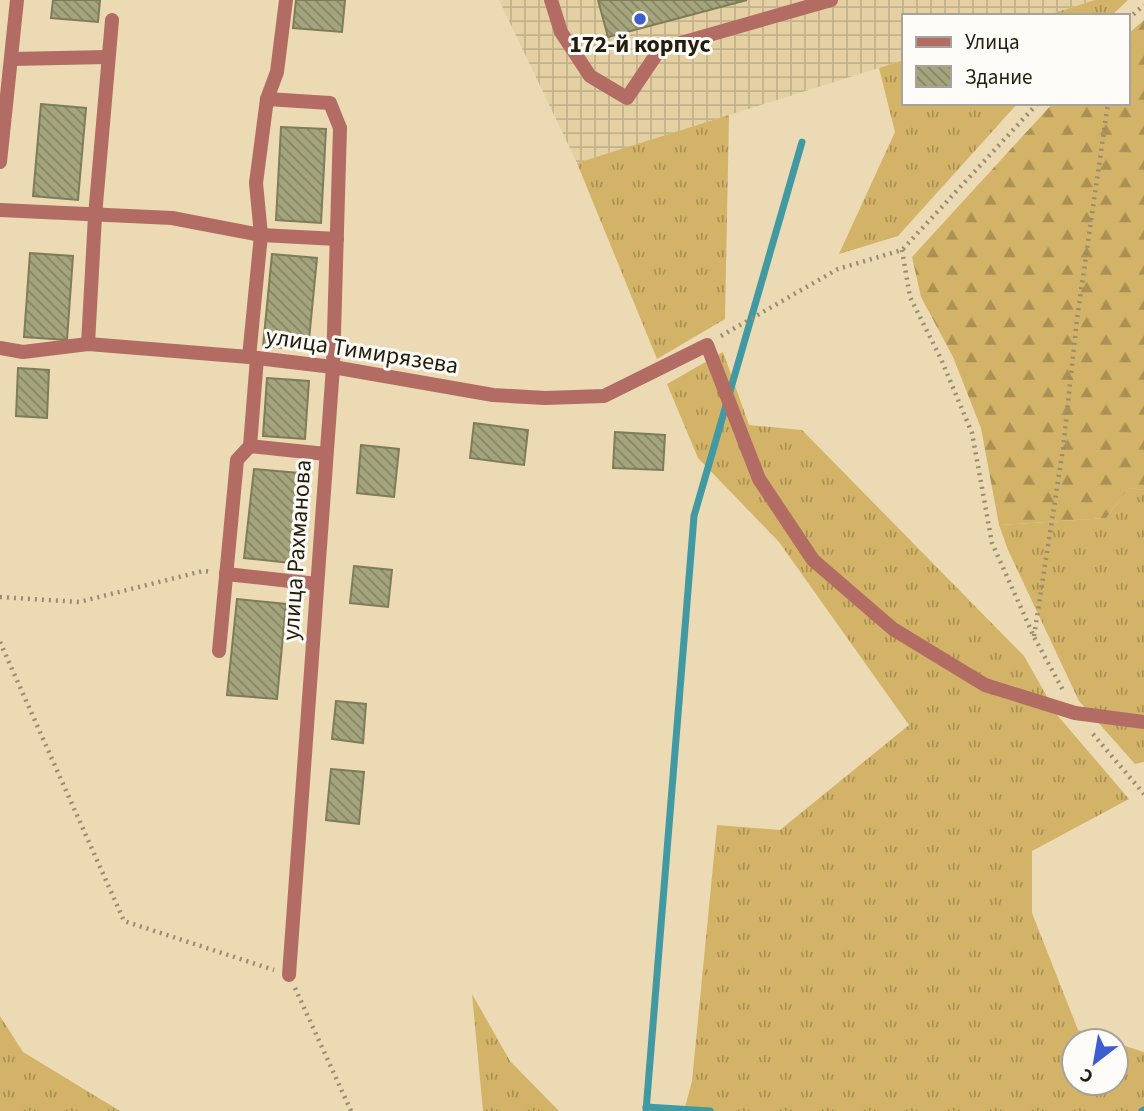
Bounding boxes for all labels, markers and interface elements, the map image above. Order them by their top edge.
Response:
marker: 172-й корпус [632,11,648,27]
legend [902,14,1130,105]
place label: 172-й корпус [569,27,711,62]
text: Улица [965,27,1020,57]
text: Здание [965,62,1033,92]
street label: улица Тимирязева [263,319,461,383]
street label: улица Рахманова [273,458,321,642]
north arrow [1060,1027,1130,1097]
text: С [1075,1061,1099,1090]

